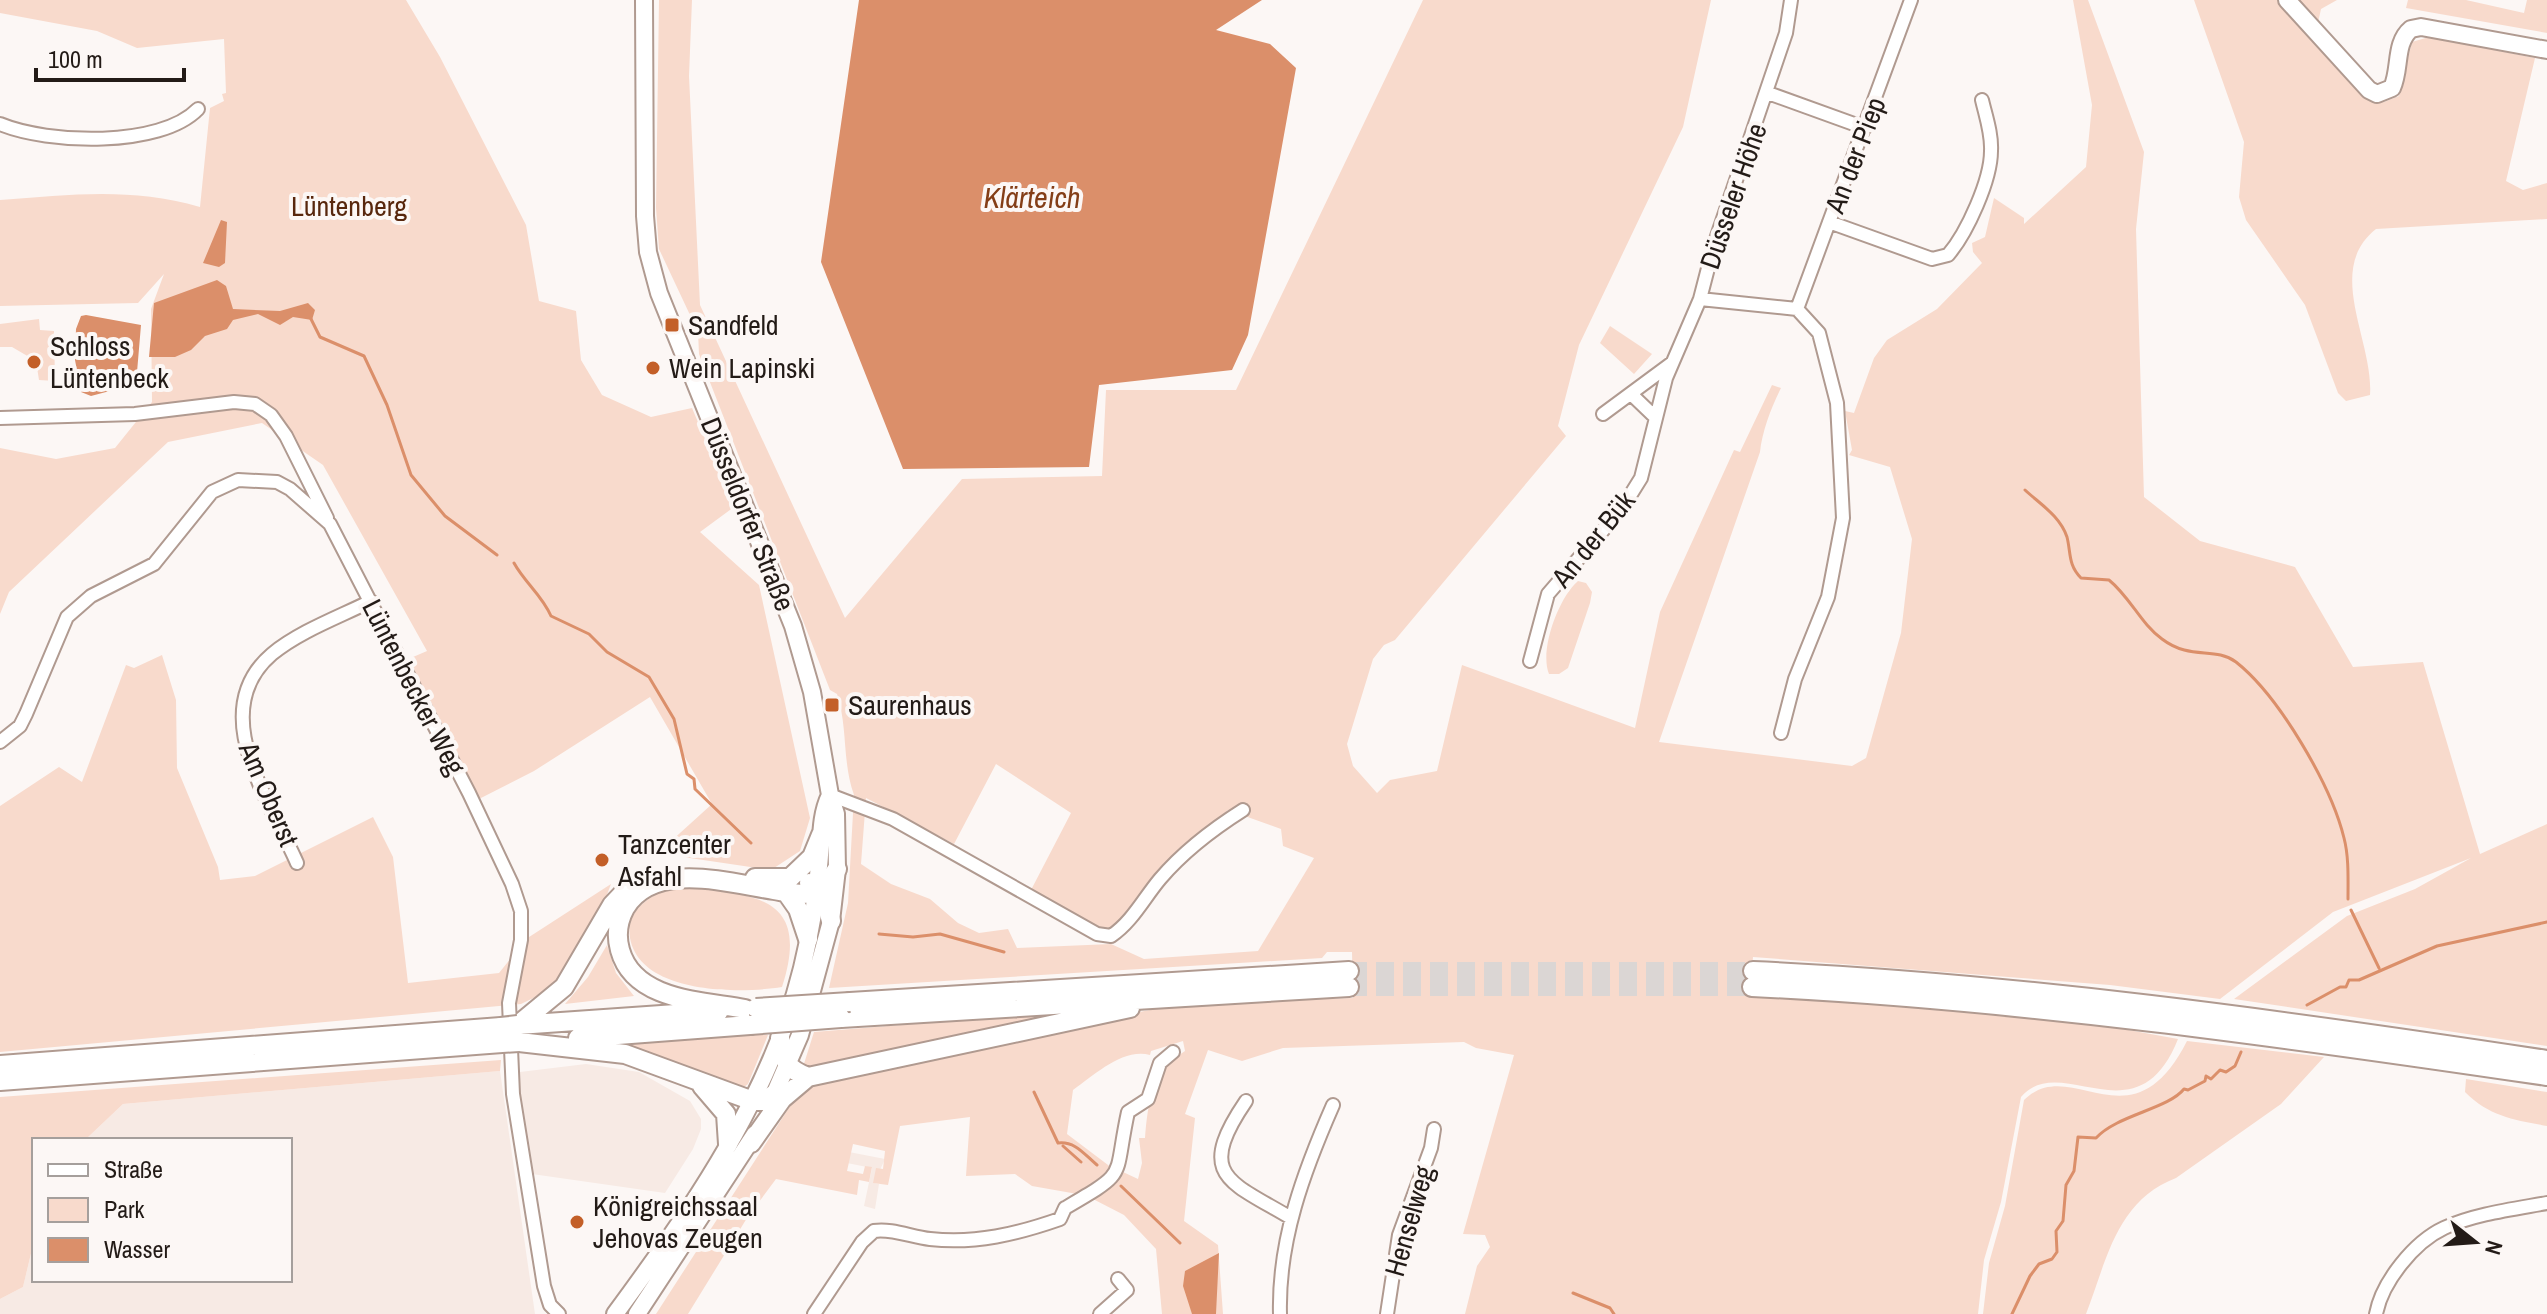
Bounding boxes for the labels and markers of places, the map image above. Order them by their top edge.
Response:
place label: Sandfeld [688,306,779,344]
marker: Sandfeld [663,316,681,334]
place label: Schloss Lüntenbeck [50,327,169,397]
place label: Wein Lapinski [669,349,815,387]
marker: Schloss Lüntenbeck [25,353,43,371]
marker: Wein Lapinski [644,359,662,377]
place label: Saurenhaus [848,686,972,724]
marker: Saurenhaus [823,696,841,714]
place label: Tanzcenter Asfahl [617,825,731,895]
marker: Tanzcenter Asfahl [593,851,611,869]
place label: Königreichssaal Jehovas Zeugen [593,1187,763,1257]
marker: Königreichssaal Jehovas Zeugen [568,1213,586,1231]

